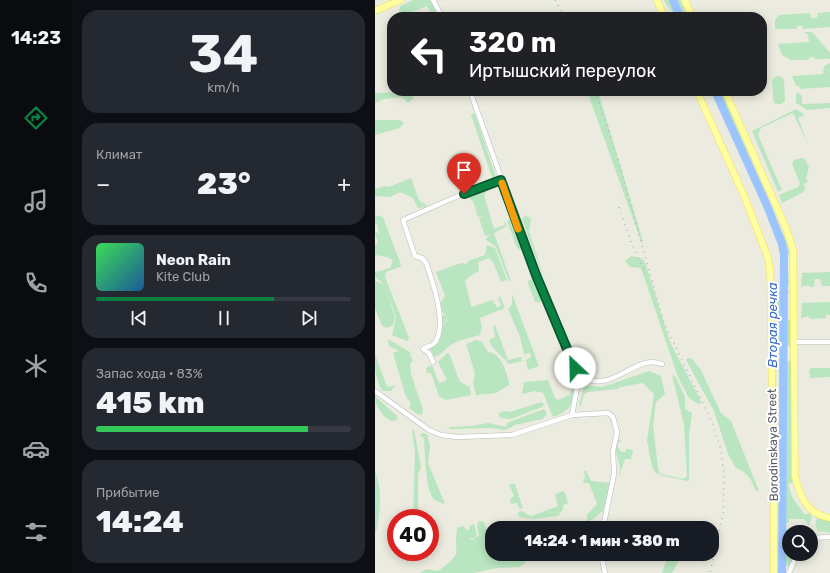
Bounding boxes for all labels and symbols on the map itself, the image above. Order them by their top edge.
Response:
pin [447,153,481,194]
water label: Вторая речка [765,282,780,368]
position arrow [554,347,596,389]
street label: Borodinskaya Street [765,388,781,502]
speed limit sign: 40 [387,509,439,561]

